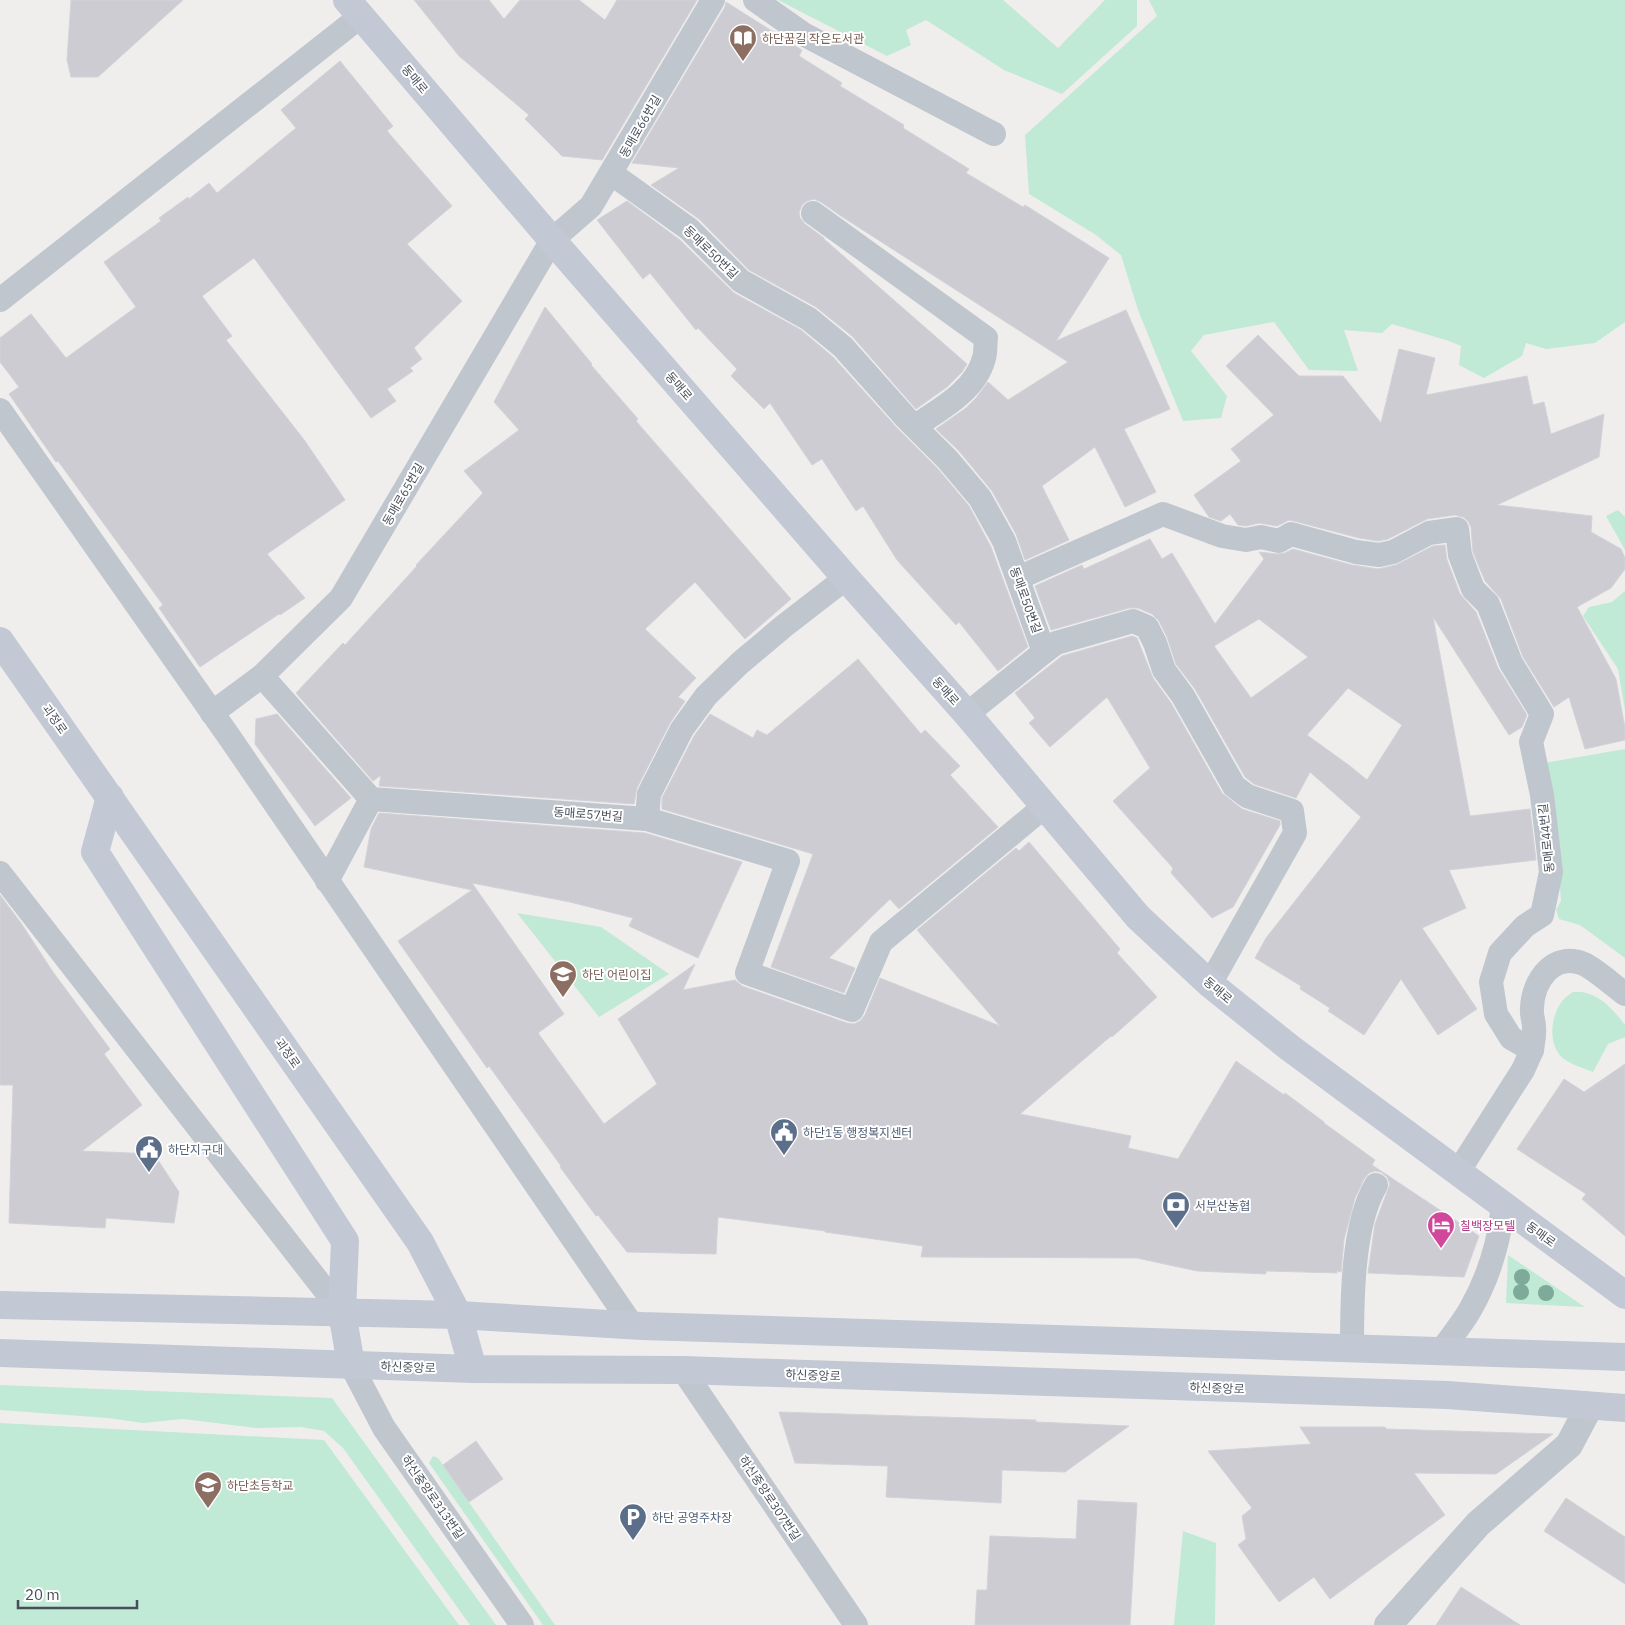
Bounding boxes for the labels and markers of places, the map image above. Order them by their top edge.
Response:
library icon: 하단꿈길 작은도서관 [728,23,758,62]
place label: 하단꿈길 작은도서관 [762,31,864,46]
school or university icon: 하단 어린이집 [548,959,578,998]
place label: 하단 어린이집 [582,967,651,982]
public building icon: 하단1동 행정복지센터 [769,1117,799,1156]
place label: 하단1동 행정복지센터 [803,1125,912,1140]
public building icon: 하단지구대 [134,1134,164,1173]
place label: 하단지구대 [168,1142,223,1157]
bank icon: 서부산농협 [1161,1190,1191,1229]
place label: 서부산농협 [1195,1198,1250,1213]
hotel icon: 칠백장모텔 [1426,1210,1456,1249]
place label: 칠백장모텔 [1460,1218,1515,1233]
school or university icon: 하단초등학교 [193,1470,223,1509]
place label: 하단초등학교 [227,1478,293,1493]
parking icon: 하단 공영주차장 [618,1502,648,1541]
place label: 하단 공영주차장 [652,1510,732,1525]

